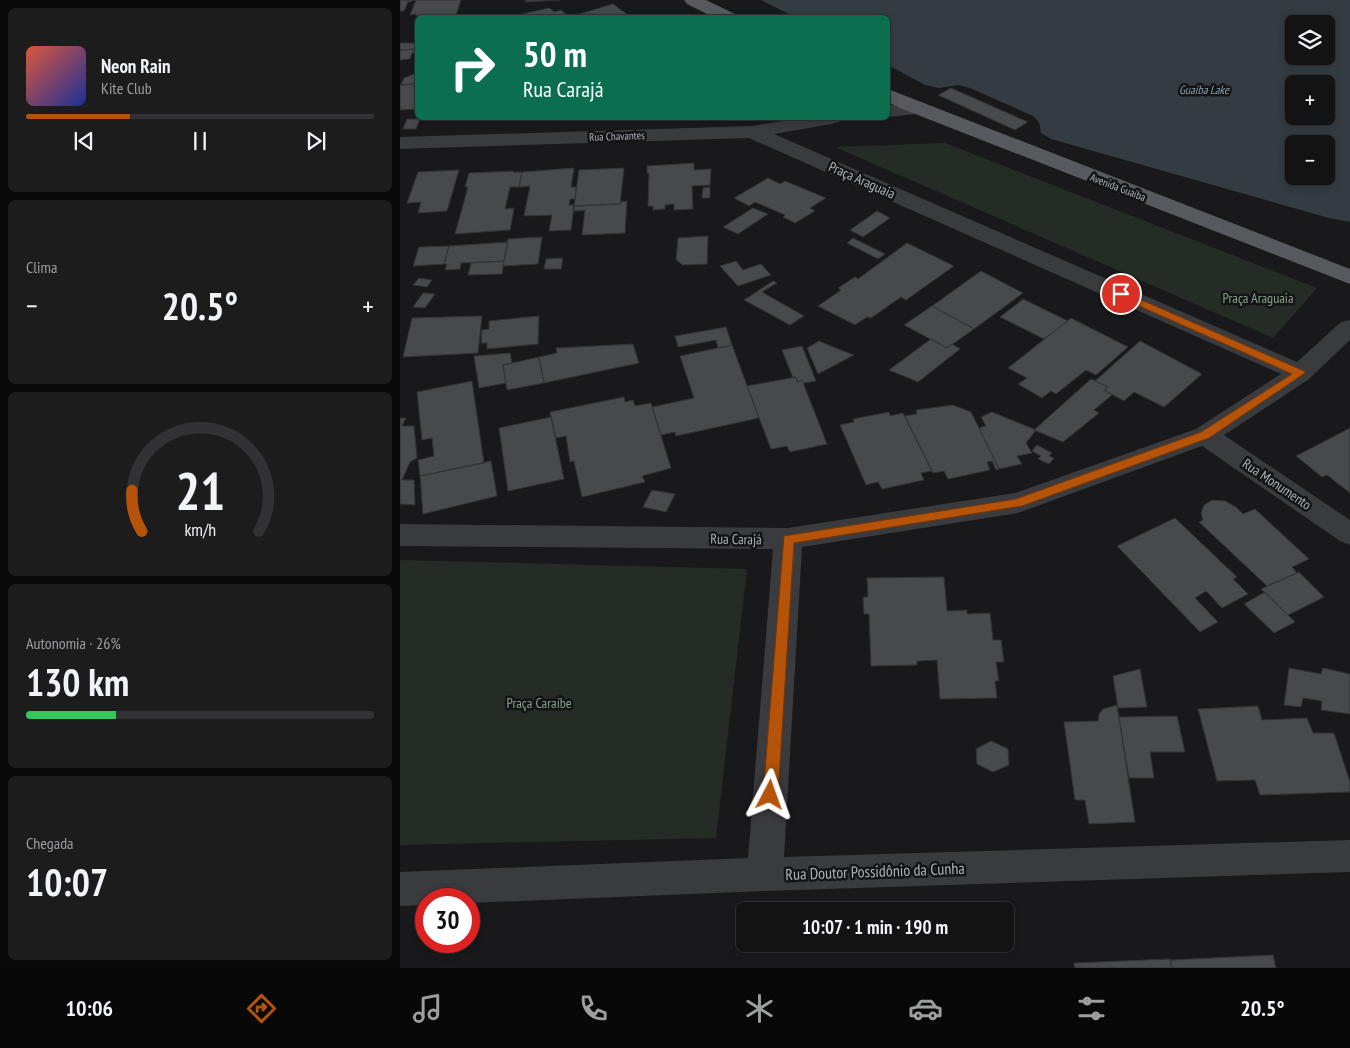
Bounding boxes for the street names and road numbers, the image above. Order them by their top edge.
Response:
street label: Rua Chavantes [589,128,645,144]
street label: Praça Araguaia [826,157,898,203]
street label: Avenida Guaíba [1088,170,1148,204]
street label: Rua Monumento [1239,454,1315,514]
street label: Rua Carajá [710,530,762,548]
street label: Rua Doutor Possidônio da Cunha [785,858,965,884]

